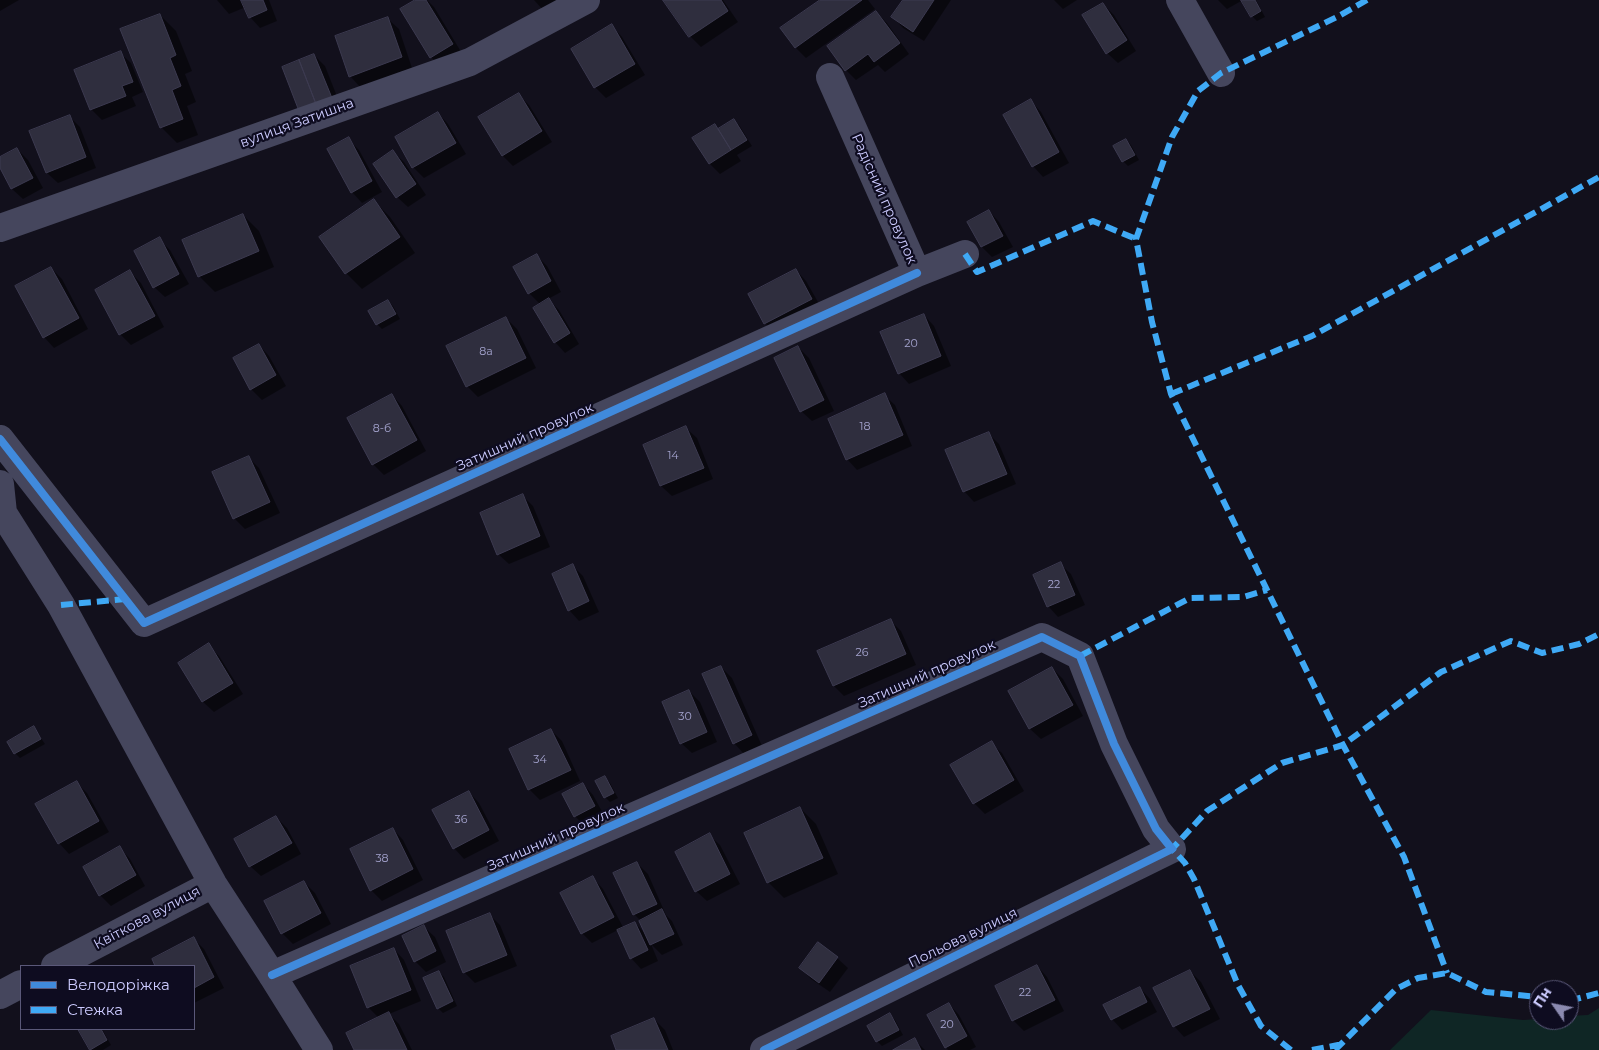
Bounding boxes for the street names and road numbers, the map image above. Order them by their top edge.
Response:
street label: вулиця Затишна [238,95,356,151]
street label: Радісний провулок [848,131,920,267]
street label: Затишний провулок [454,399,596,475]
street label: Затишний провулок [856,636,998,712]
street label: Затишний провулок [485,799,627,875]
street label: Квіткова вулиця [91,883,203,953]
street label: Польова вулиця [906,904,1020,972]

